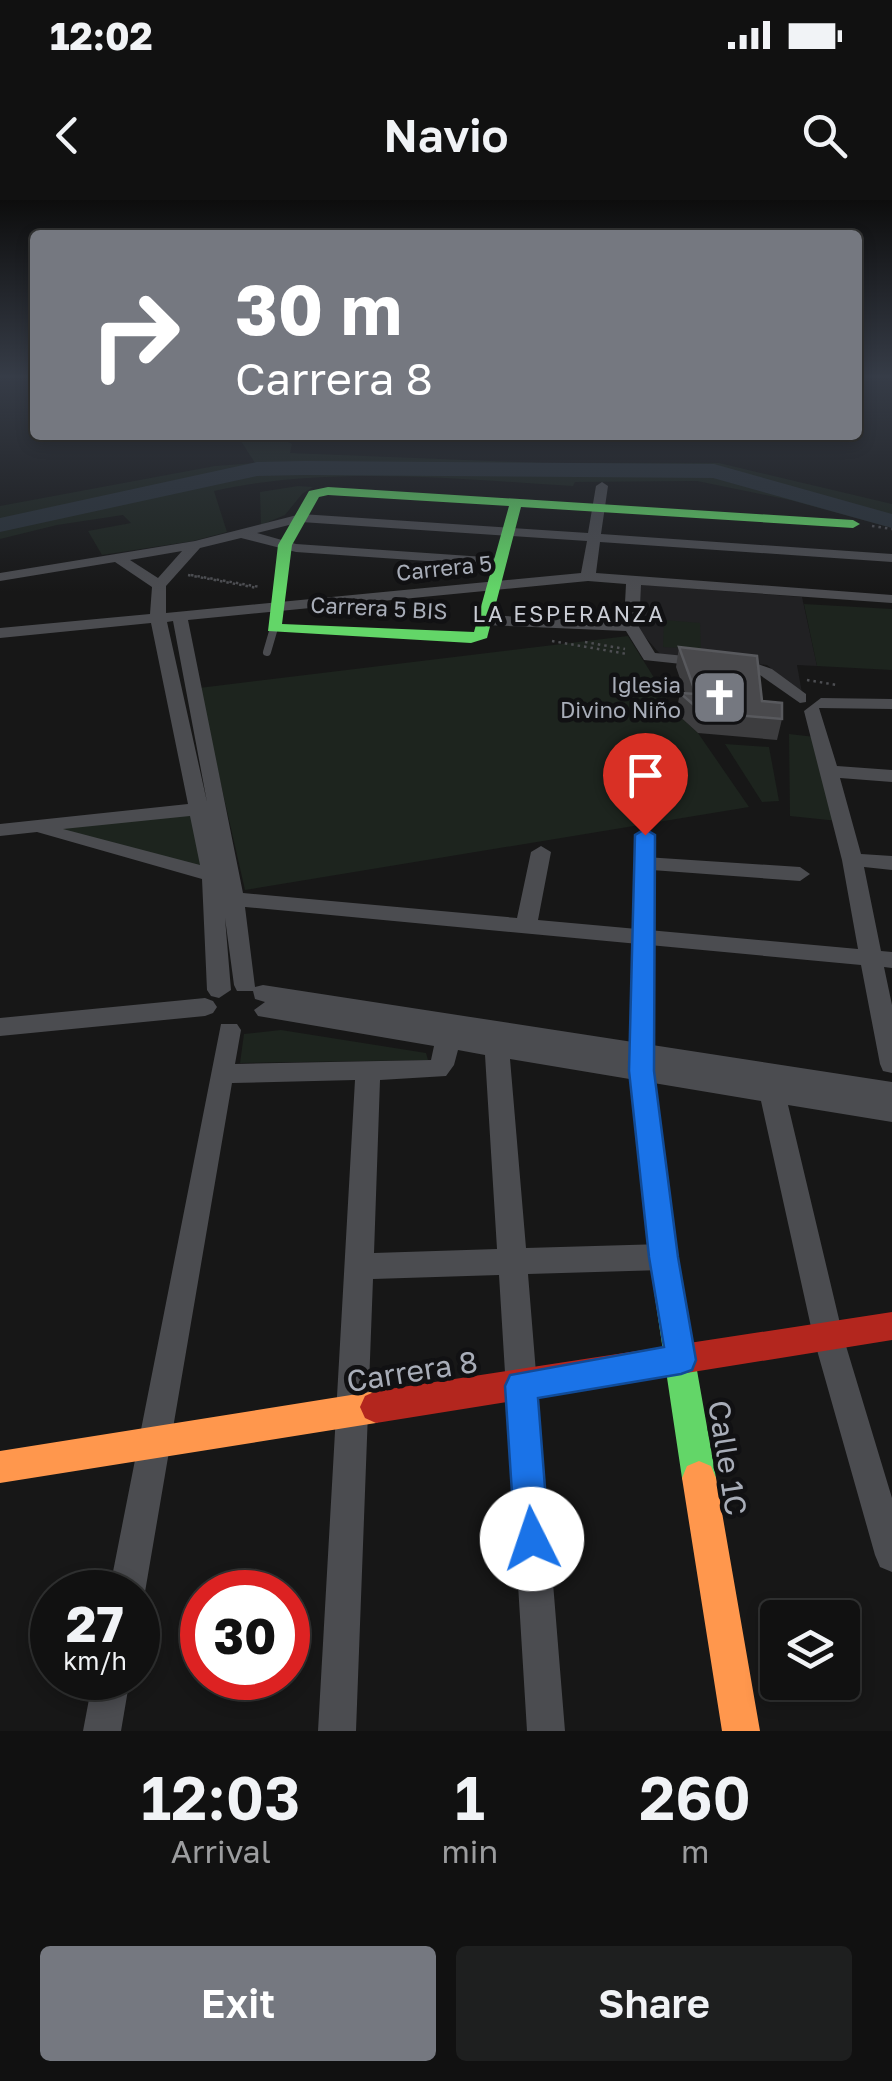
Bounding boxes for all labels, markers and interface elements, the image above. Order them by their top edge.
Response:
text: 12:02 [50,13,153,58]
icon: back [40,108,95,163]
text: Navio [384,108,508,162]
icon: search [797,108,852,163]
text: 30 m [235,266,402,350]
icon: right [70,270,200,400]
text: Carrera 8 [235,351,433,405]
street label: Carrera 5 [395,549,493,586]
street label: Carrera 5 BIS [310,590,448,625]
district label: LA ESPERANZA [472,600,666,627]
church icon: Iglesia Divino Niño [690,668,750,728]
place label: Iglesia Divino Niño [560,671,681,723]
pin [603,733,688,836]
icon: arrive [618,748,673,803]
street label: Carrera 8 [344,1343,480,1399]
street label: Calle 1C [701,1398,755,1518]
position arrow [480,1487,584,1591]
speed limit sign: 30 [180,1570,310,1700]
text: 27 [66,1593,124,1653]
map controls [760,1600,860,1700]
button: layers [760,1600,860,1700]
text: km/h [63,1645,127,1676]
text: 12:03 [141,1761,300,1833]
text: 1 [455,1761,485,1833]
text: 260 [639,1761,751,1833]
text: Arrival [171,1832,271,1870]
text: min [442,1832,498,1870]
text: m [681,1832,709,1870]
button: Exit [40,1946,436,2061]
button: Share [456,1946,852,2061]

